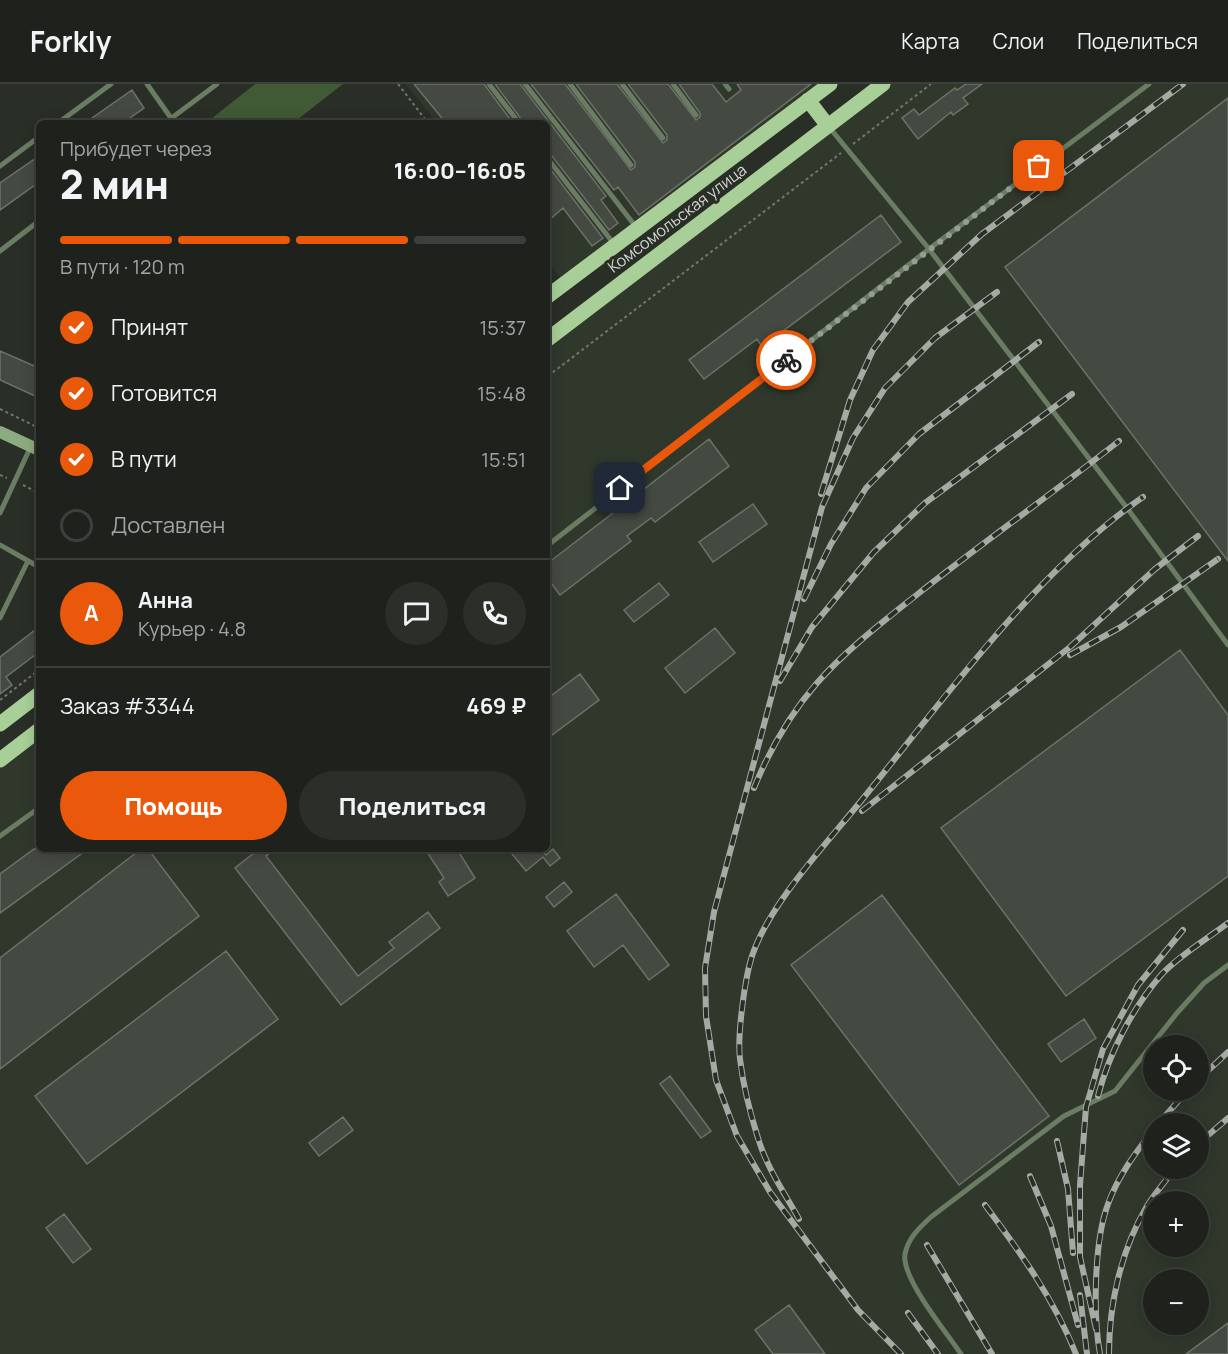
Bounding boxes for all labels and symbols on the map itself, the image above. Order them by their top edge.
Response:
pin [1013,140,1064,191]
street label: Комсомольская улица [603,158,751,278]
courier [756,330,816,390]
pin [594,462,645,513]

